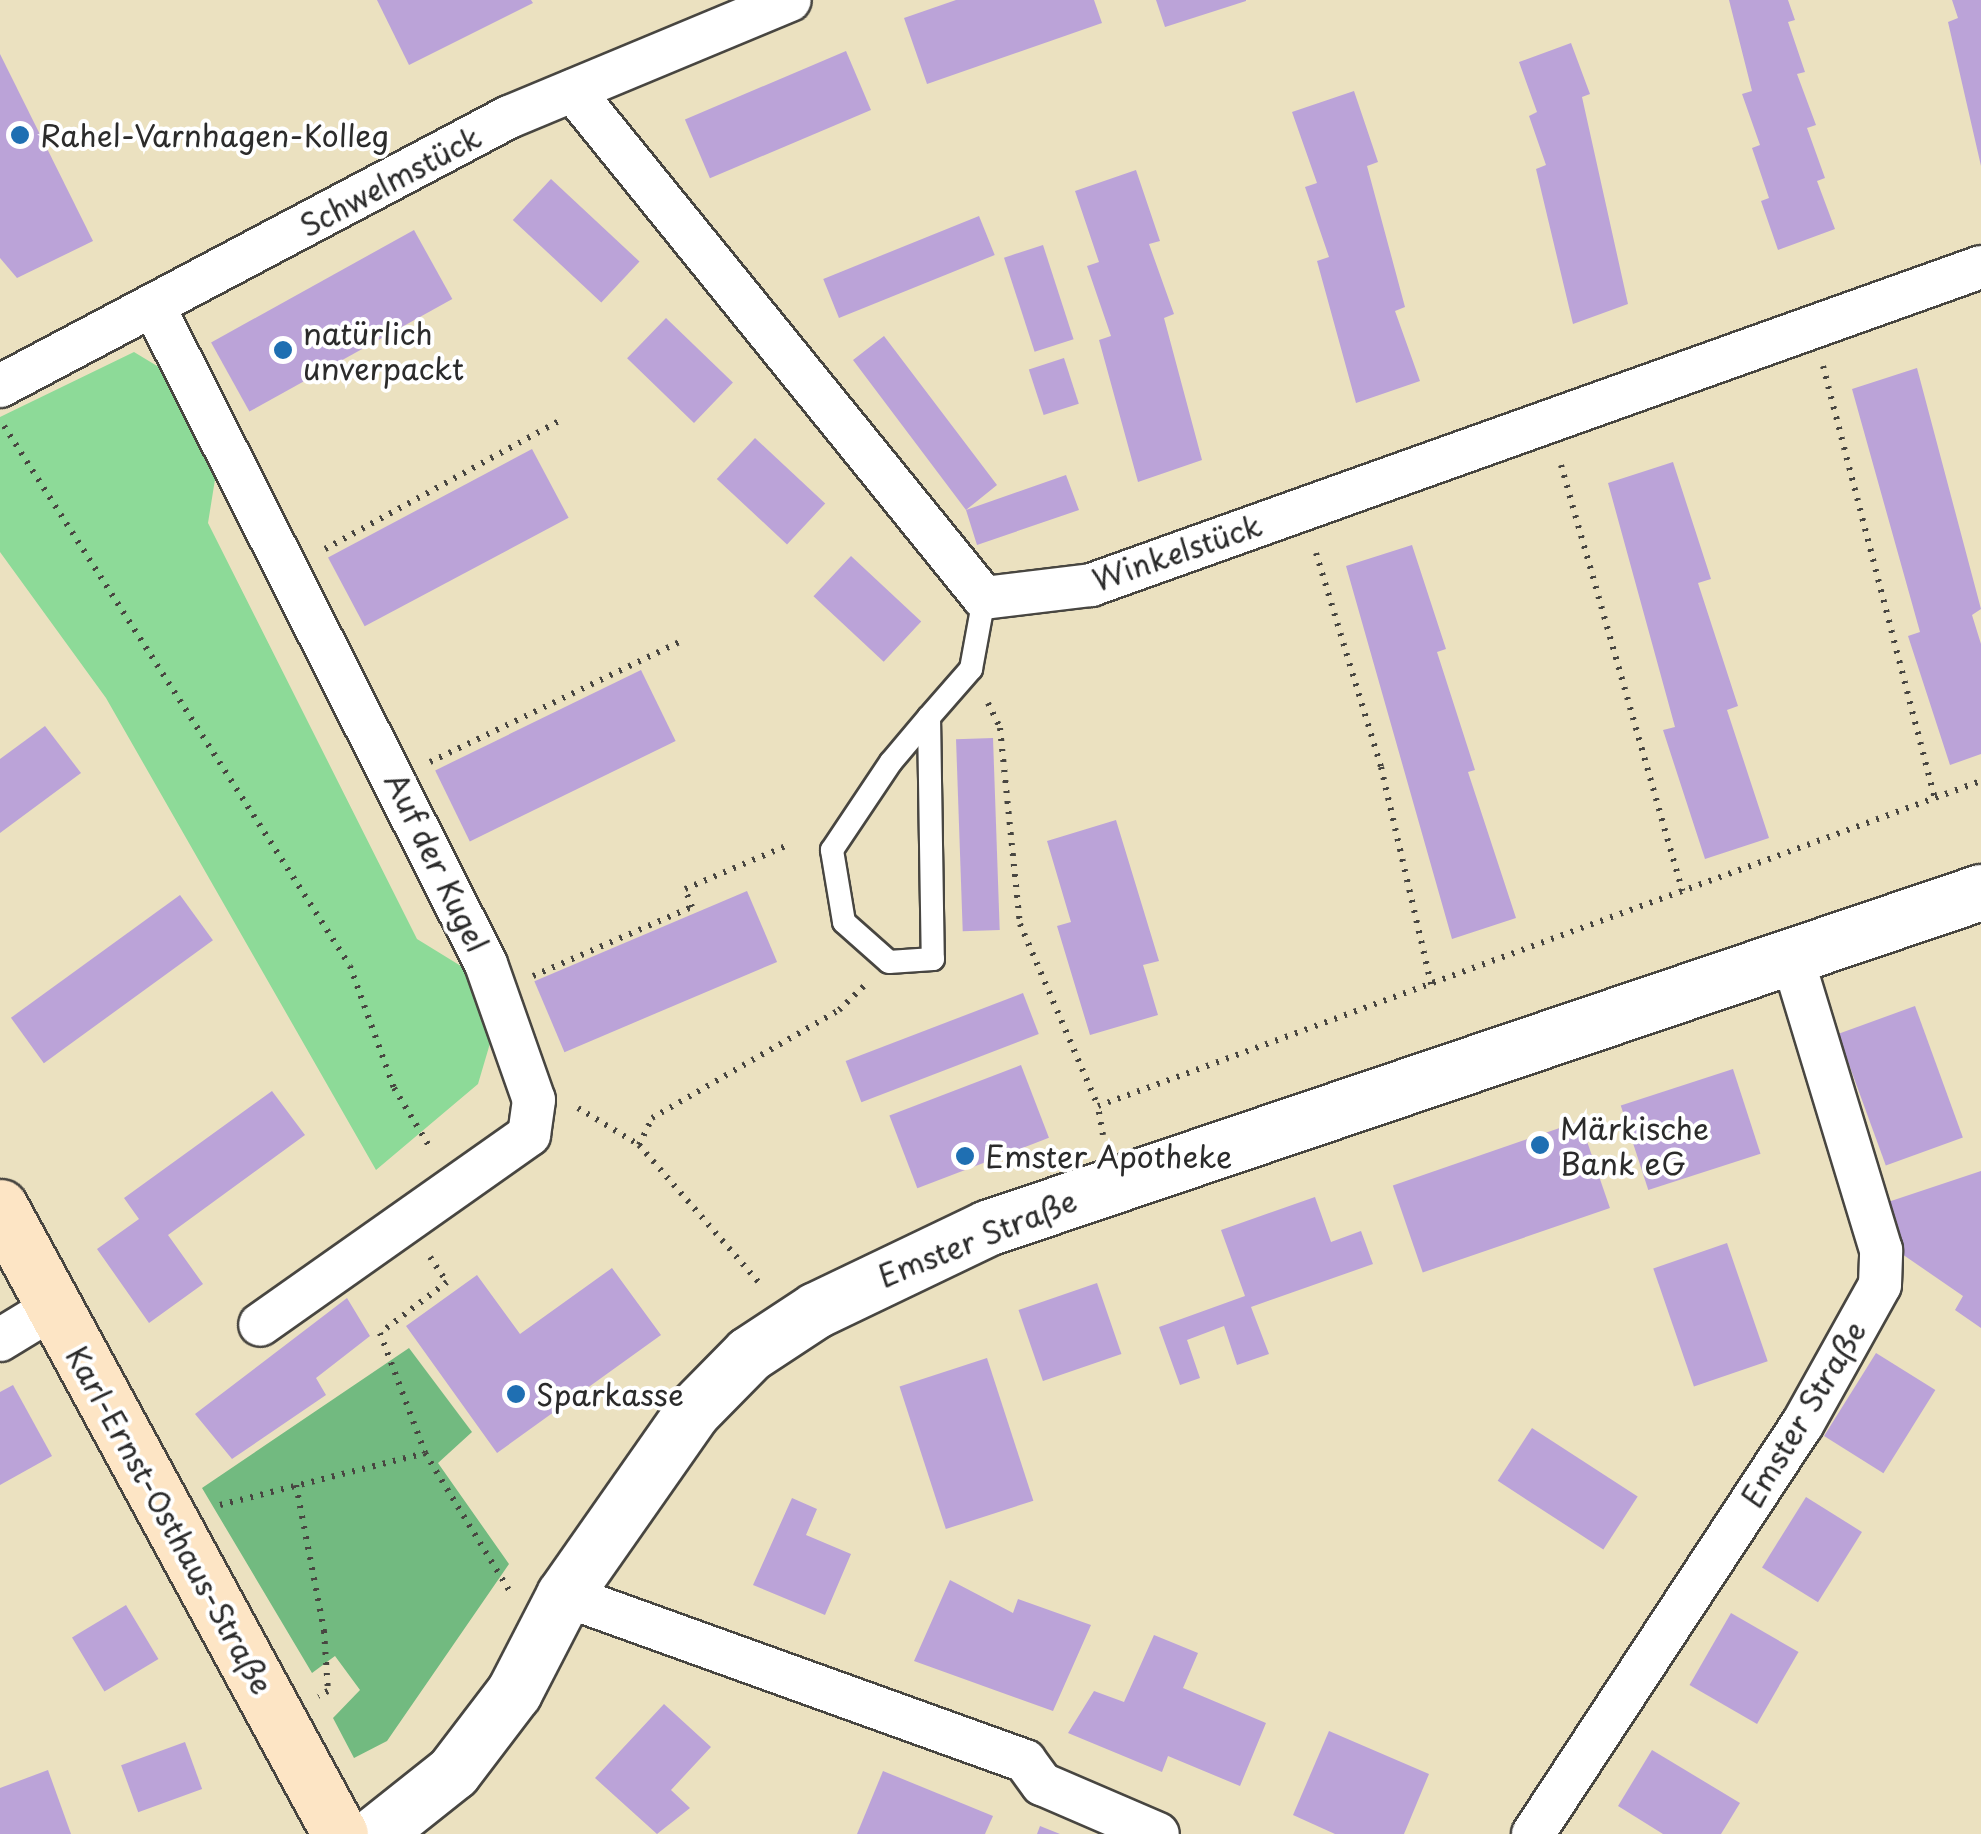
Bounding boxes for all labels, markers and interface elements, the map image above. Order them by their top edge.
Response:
place label: Rahel-Varnhagen-Kolleg [40,117,389,153]
street label: Schwelmstück [293,118,487,244]
marker: Rahel-Varnhagen-Kolleg [9,124,31,146]
place label: natürlich unverpackt [303,315,464,386]
marker: natürlich unverpackt [272,339,294,361]
street label: Winkelstück [1088,506,1266,598]
street label: Auf der Kugel [378,766,496,958]
place label: Märkische Bank eG [1560,1110,1709,1180]
marker: Märkische Bank eG [1529,1134,1551,1156]
place label: Emster Apotheke [985,1138,1235,1174]
marker: Emster Apotheke [954,1145,976,1167]
street label: Emster Straße [872,1182,1082,1294]
street label: Emster Straße [1733,1314,1873,1514]
street label: Karl-Ernst-Osthaus-Straße [59,1340,281,1700]
place label: Sparkasse [536,1376,684,1412]
marker: Sparkasse [505,1383,527,1405]

